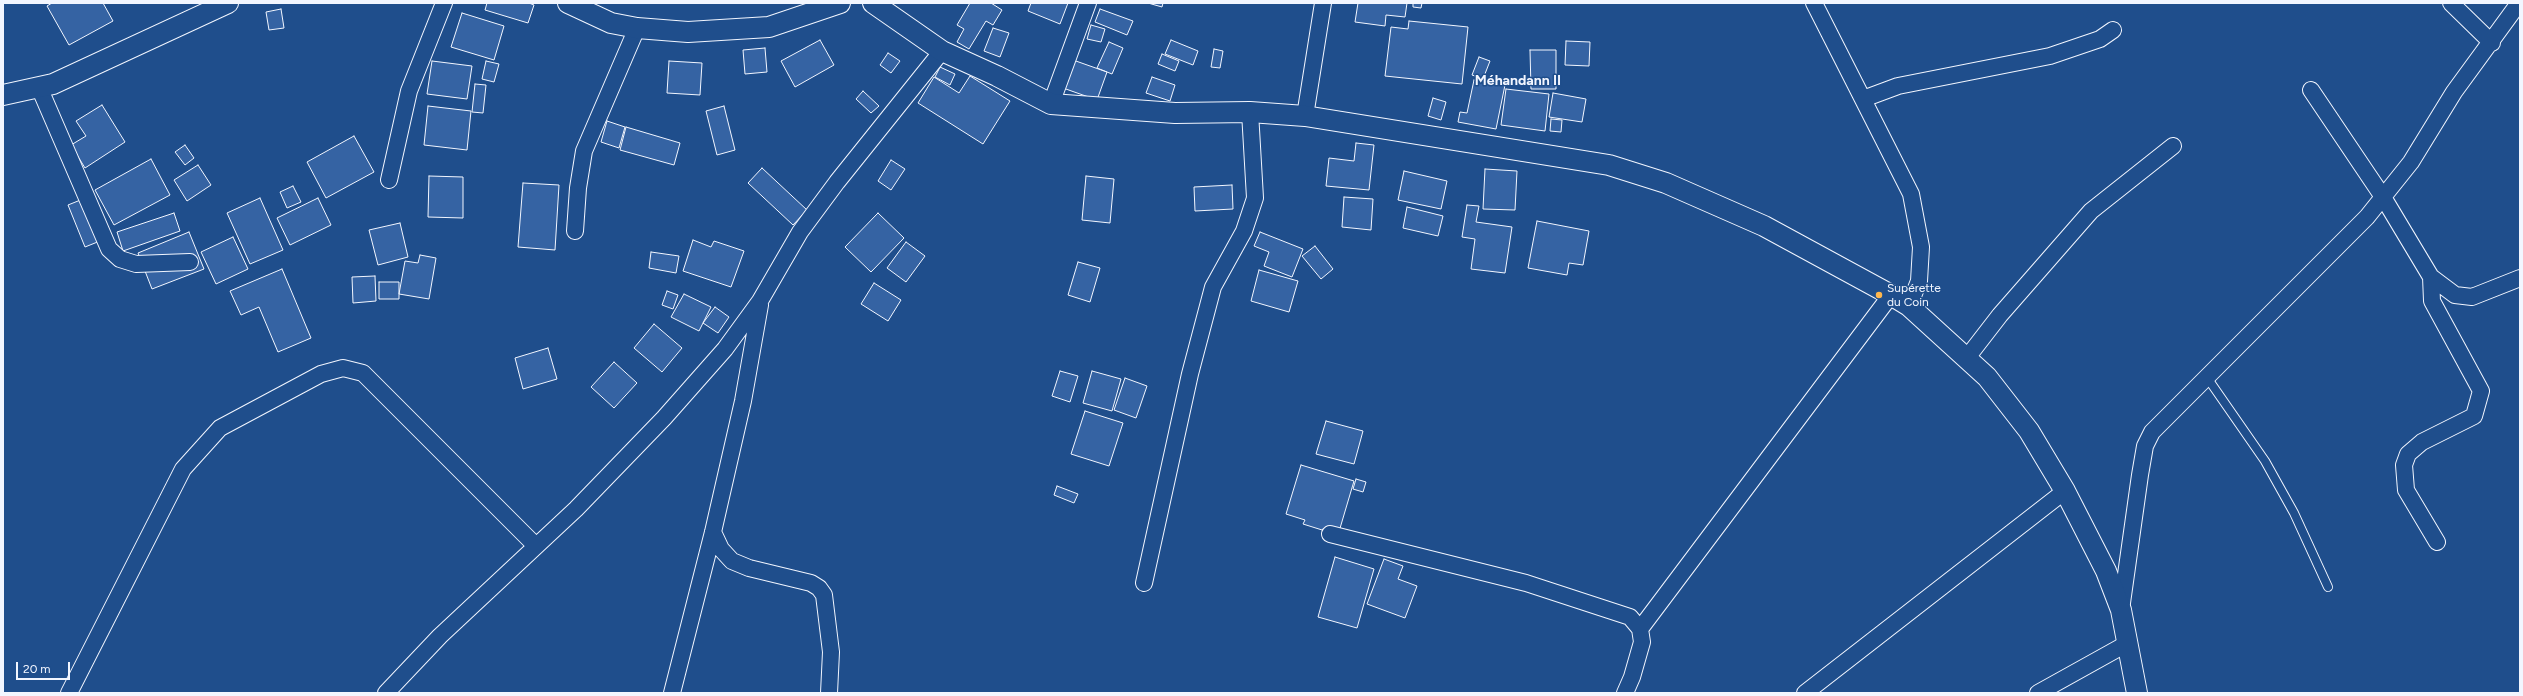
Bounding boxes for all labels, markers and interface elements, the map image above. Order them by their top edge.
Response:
district label: Méhandann II [1475,73,1561,89]
place label: Supérette du Coin [1887,281,1941,309]
marker: Supérette du Coin [1874,290,1884,300]
scale bar [18,654,72,680]
text: 20 m [23,662,51,676]

